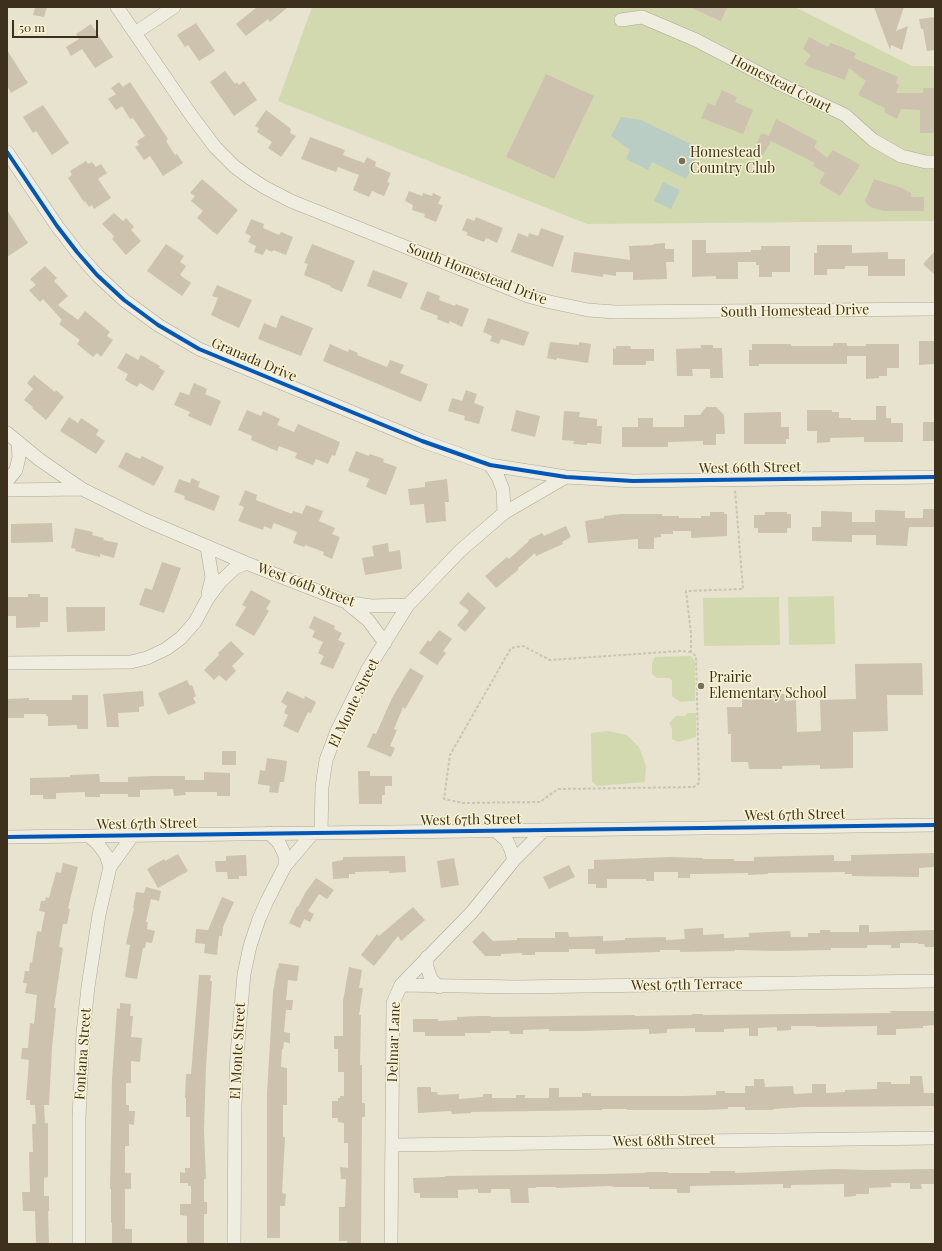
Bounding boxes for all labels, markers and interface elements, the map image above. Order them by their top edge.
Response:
scale bar [14,12,100,38]
text: 50 m [19,19,45,35]
street label: Homestead Court [728,51,834,117]
place label: Homestead Country Club [690,145,775,178]
marker: Homestead Country Club [677,156,687,166]
street label: South Homestead Drive [405,240,549,308]
street label: South Homestead Drive [721,301,869,321]
street label: Granada Drive [209,334,299,386]
street label: West 66th Street [699,459,801,477]
street label: West 66th Street [255,560,357,610]
street label: El Monte Street [325,656,383,750]
place label: Prairie Elementary School [709,670,827,702]
marker: Prairie Elementary School [696,681,706,691]
street label: West 67th Street [745,806,845,824]
street label: West 67th Street [421,811,521,829]
street label: West 67th Street [97,815,197,833]
street label: West 67th Terrace [631,976,743,994]
street label: Delmar Lane [384,1001,404,1083]
street label: El Monte Street [227,1002,249,1100]
street label: Fontana Street [71,1008,95,1100]
street label: West 68th Street [613,1132,715,1150]

